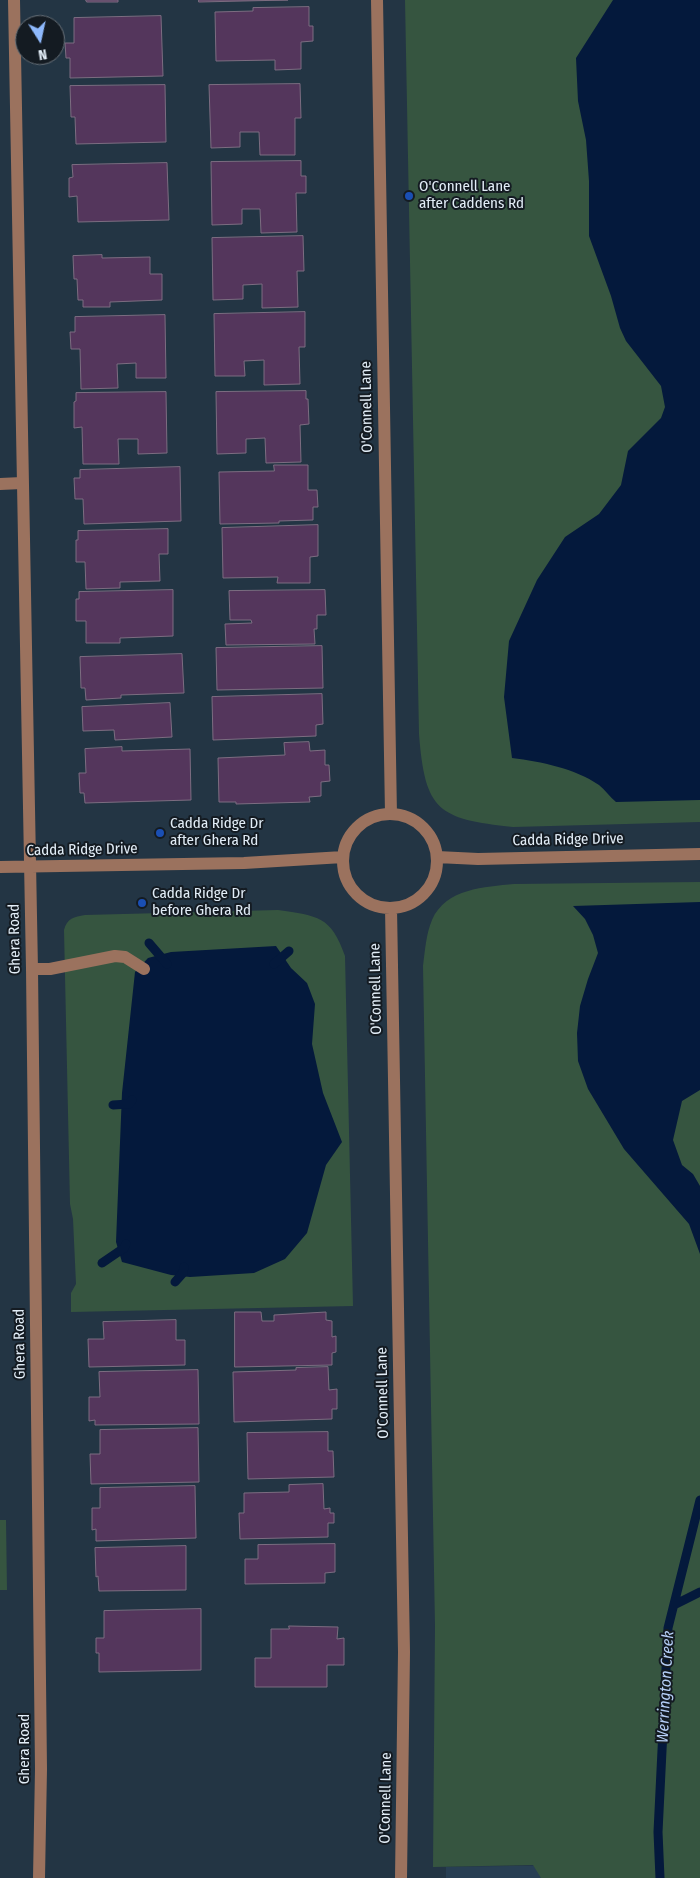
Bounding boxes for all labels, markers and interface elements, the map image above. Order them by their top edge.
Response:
north arrow [15,15,65,65]
text: N [37,45,48,63]
place label: O'Connell Lane after Caddens Rd [419,178,524,213]
marker: O'Connell Lane after Caddens Rd [403,190,415,202]
street label: O'Connell Lane [357,361,377,453]
place label: Cadda Ridge Dr after Ghera Rd [170,815,263,850]
marker: Cadda Ridge Dr after Ghera Rd [154,827,166,839]
street label: Cadda Ridge Drive [512,830,624,850]
street label: Cadda Ridge Drive [26,840,138,860]
place label: Cadda Ridge Dr before Ghera Rd [152,885,251,920]
marker: Cadda Ridge Dr before Ghera Rd [136,897,148,909]
street label: Ghera Road [5,904,25,974]
street label: O'Connell Lane [366,943,386,1035]
street label: Ghera Road [10,1309,30,1379]
street label: O'Connell Lane [373,1347,393,1439]
water label: Werrington Creek [653,1630,679,1744]
street label: Ghera Road [16,1714,34,1784]
street label: O'Connell Lane [376,1752,396,1844]

